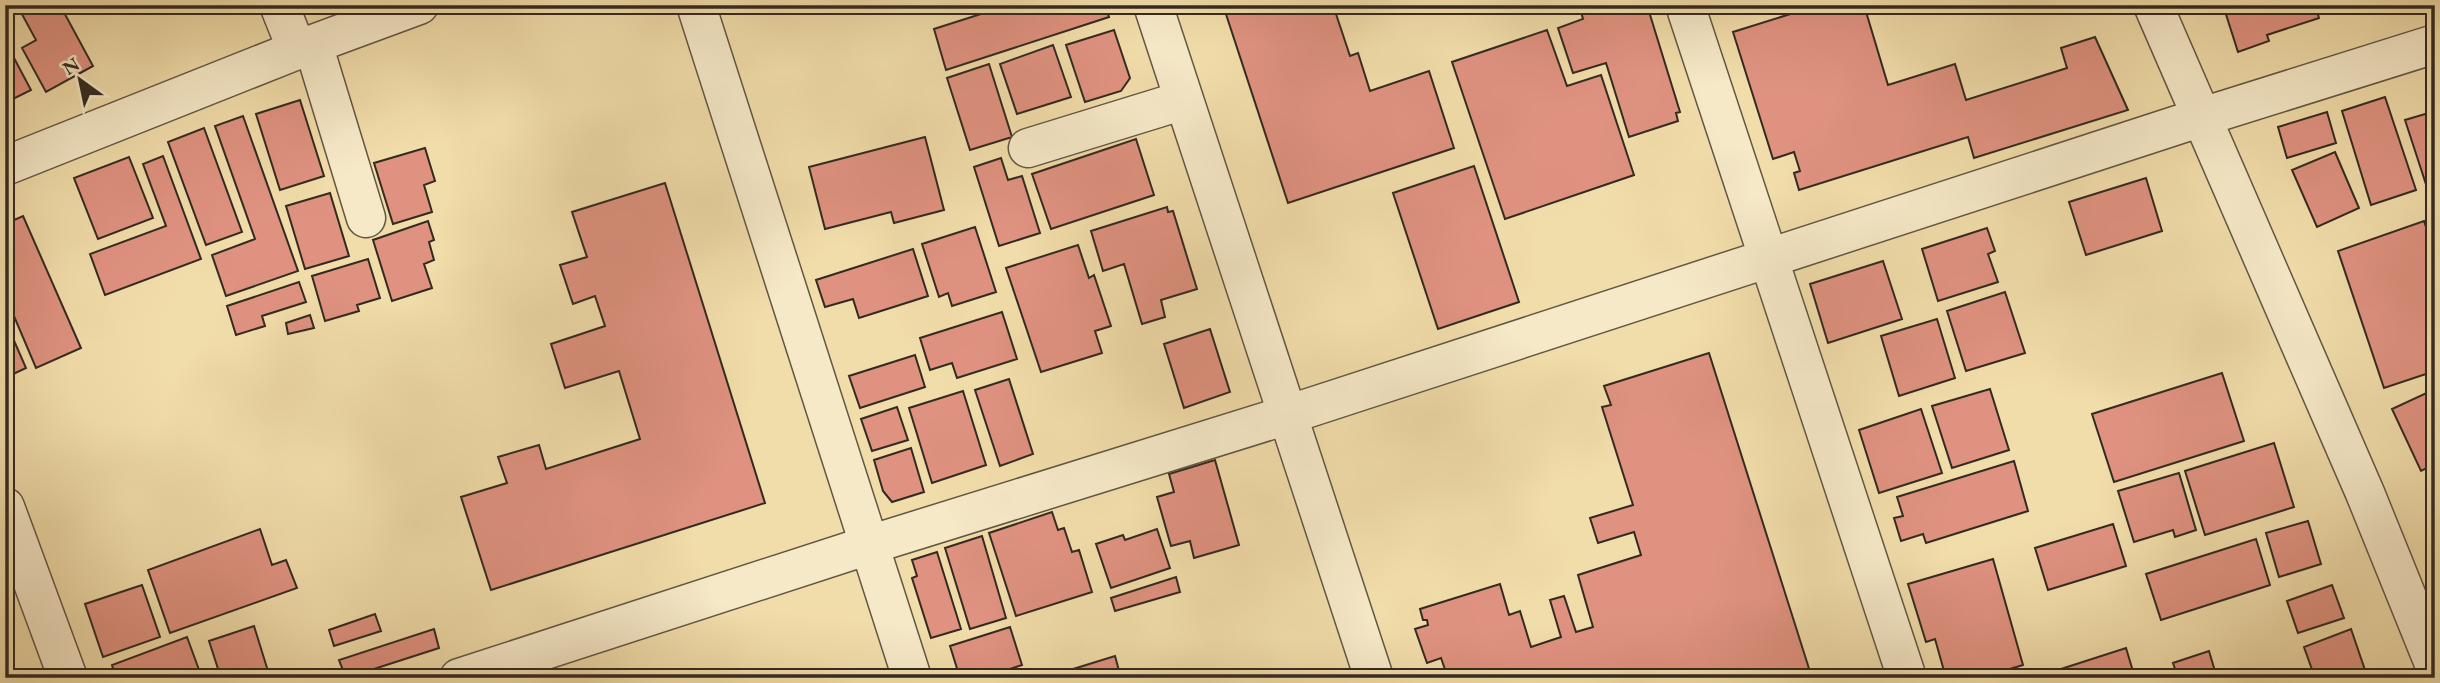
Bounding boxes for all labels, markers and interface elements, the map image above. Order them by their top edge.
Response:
north arrow [46,46,116,116]
text: N [58,51,85,81]

